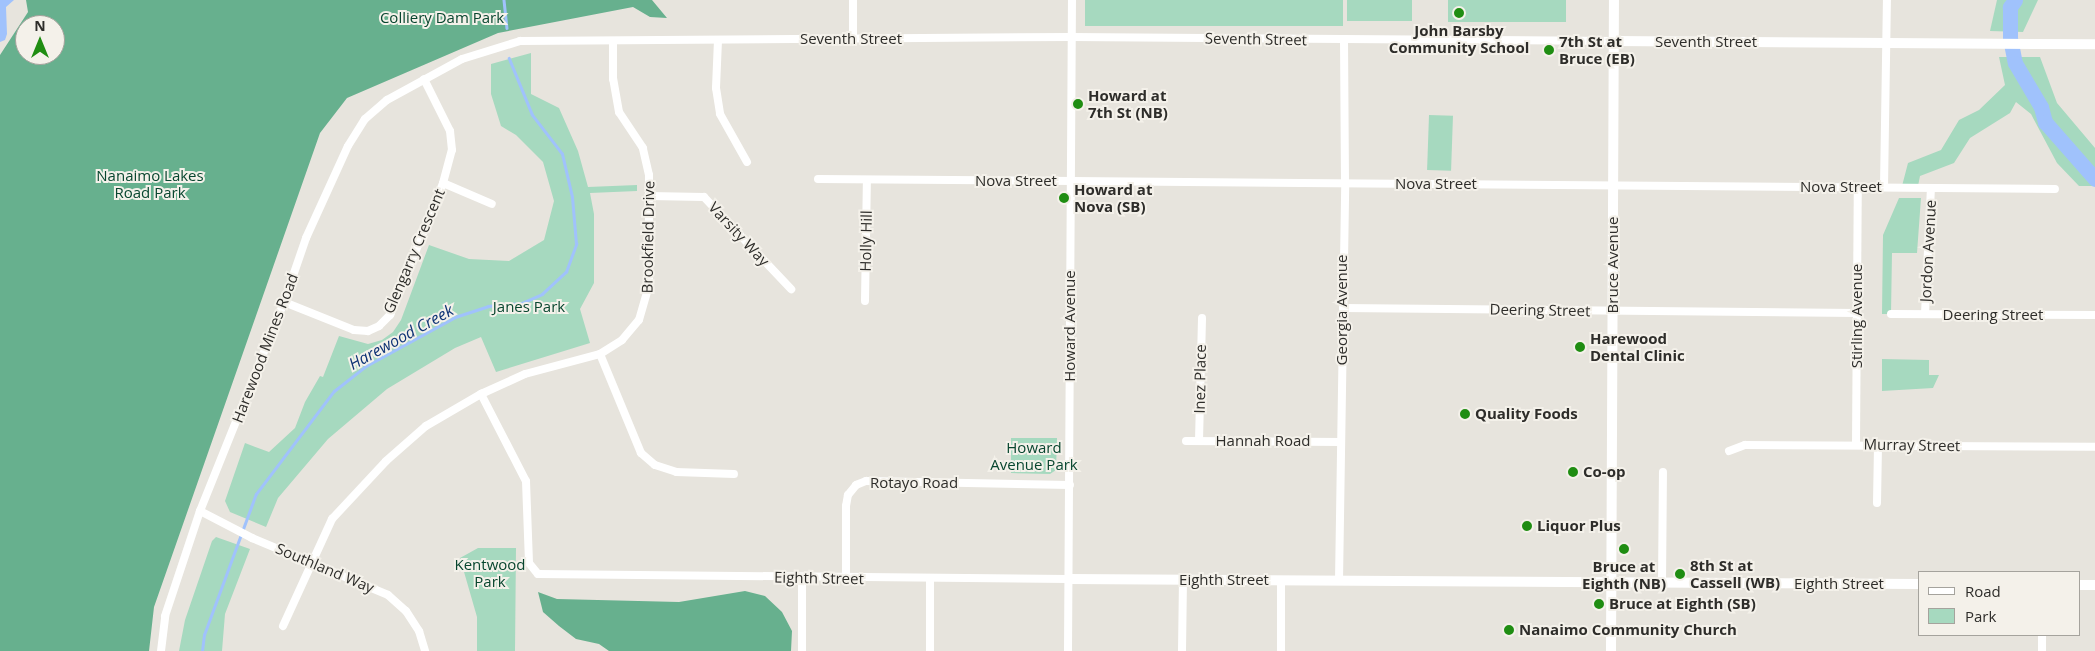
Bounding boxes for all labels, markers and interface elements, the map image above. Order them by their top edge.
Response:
marker: John Barsby Community School [1453,7,1465,19]
park label: Colliery Dam Park [380,9,504,27]
north arrow [15,15,65,65]
text: N [34,16,46,35]
place label: John Barsby Community School [1389,21,1529,56]
street label: Seventh Street [1205,29,1307,49]
street label: Seventh Street [800,30,902,48]
place label: 7th St at Bruce (EB) [1559,32,1635,67]
street label: Seventh Street [1655,33,1757,51]
marker: 7th St at Bruce (EB) [1543,44,1555,56]
place label: Howard at 7th St (NB) [1088,86,1168,121]
marker: Howard at 7th St (NB) [1072,98,1084,110]
park label: Nanaimo Lakes Road Park [96,166,204,201]
street label: Nova Street [975,172,1057,190]
street label: Nova Street [1395,175,1477,193]
street label: Nova Street [1800,178,1882,196]
place label: Howard at Nova (SB) [1074,180,1152,215]
street label: Brookfield Drive [638,181,658,293]
street label: Glengarry Crescent [380,186,448,316]
marker: Howard at Nova (SB) [1058,192,1070,204]
street label: Varsity Way [705,198,773,270]
street label: Jordon Avenue [1916,199,1940,303]
street label: Holly Hill [856,210,876,272]
street label: Bruce Avenue [1604,217,1622,313]
street label: Georgia Avenue [1333,255,1351,365]
street label: Stirling Avenue [1848,264,1866,368]
street label: Howard Avenue [1061,270,1079,382]
street label: Harewood Mines Road [228,271,302,425]
park label: Janes Park [493,298,565,316]
water label: Harewood Creek [345,300,457,374]
street label: Deering Street [1489,300,1591,320]
street label: Deering Street [1943,306,2043,324]
place label: Harewood Dental Clinic [1590,329,1685,364]
marker: Harewood Dental Clinic [1574,341,1586,353]
street label: Inez Place [1190,344,1210,414]
place label: Quality Foods [1475,405,1578,423]
marker: Quality Foods [1459,408,1471,420]
street label: Hannah Road [1215,432,1311,450]
street label: Murray Street [1864,435,1960,455]
park label: Howard Avenue Park [990,438,1078,473]
place label: Co-op [1583,463,1625,481]
marker: Co-op [1567,466,1579,478]
street label: Rotayo Road [870,474,958,492]
place label: Liquor Plus [1537,517,1621,535]
marker: Liquor Plus [1521,520,1533,532]
street label: Southland Way [273,539,377,597]
marker: Bruce at Eighth (NB) [1618,543,1630,555]
park label: Kentwood Park [454,555,526,590]
place label: 8th St at Cassell (WB) [1690,556,1780,591]
place label: Bruce at Eighth (NB) [1582,557,1666,592]
street label: Eighth Street [774,568,864,588]
marker: 8th St at Cassell (WB) [1674,568,1686,580]
street label: Eighth Street [1179,571,1269,589]
legend [1918,571,2080,636]
street label: Eighth Street [1794,575,1884,593]
text: Road [1965,581,2001,601]
place label: Bruce at Eighth (SB) [1609,595,1756,613]
marker: Bruce at Eighth (SB) [1593,598,1605,610]
text: Park [1965,606,1996,626]
place label: Nanaimo Community Church [1519,621,1737,639]
marker: Nanaimo Community Church [1503,624,1515,636]

